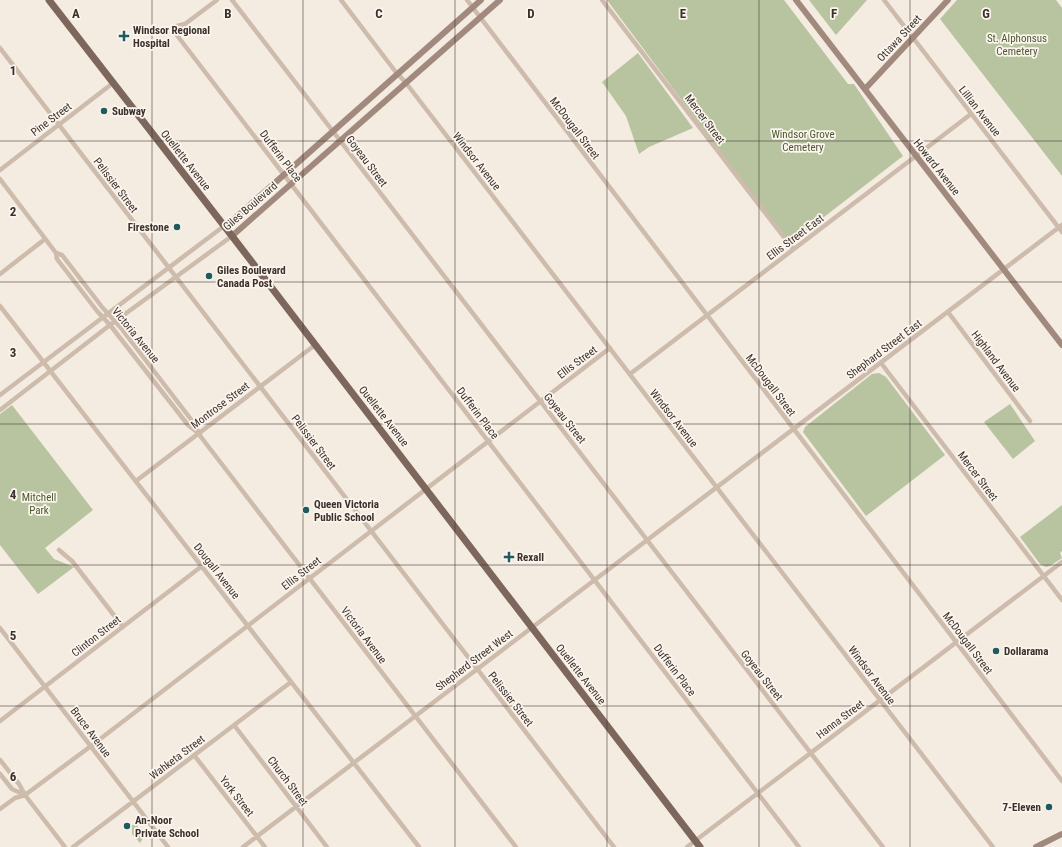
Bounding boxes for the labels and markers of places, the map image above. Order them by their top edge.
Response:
place label: Windsor Regional Hospital [133,24,210,50]
marker: Windsor Regional Hospital [118,30,130,42]
place label: Subway [112,105,146,118]
marker: Subway [99,106,109,116]
place label: Firestone [128,221,169,234]
marker: Firestone [172,222,182,232]
place label: Giles Boulevard Canada Post [217,264,286,290]
marker: Giles Boulevard Canada Post [204,271,214,281]
place label: Queen Victoria Public School [314,498,379,524]
marker: Queen Victoria Public School [301,505,311,515]
place label: Rexall [517,551,544,564]
marker: Rexall [504,552,514,562]
place label: Dollarama [1004,645,1048,658]
marker: Dollarama [991,646,1001,656]
place label: 7-Eleven [1003,801,1041,814]
marker: 7-Eleven [1044,802,1054,812]
place label: An-Noor Private School [135,814,199,840]
marker: An-Noor Private School [122,821,132,831]

